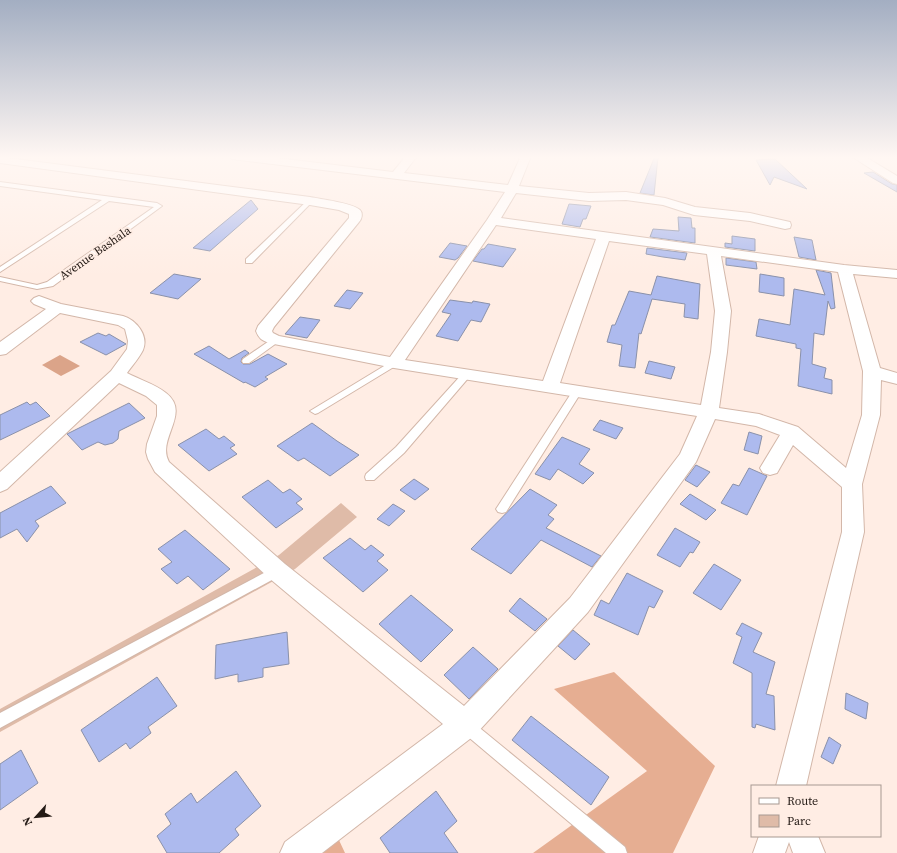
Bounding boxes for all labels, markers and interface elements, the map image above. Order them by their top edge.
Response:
street label: Avenue Bashala [56,222,135,284]
legend [751,785,881,837]
text: Route [787,793,818,809]
north arrow [16,797,56,837]
text: Parc [787,813,811,829]
text: N [19,814,36,828]

